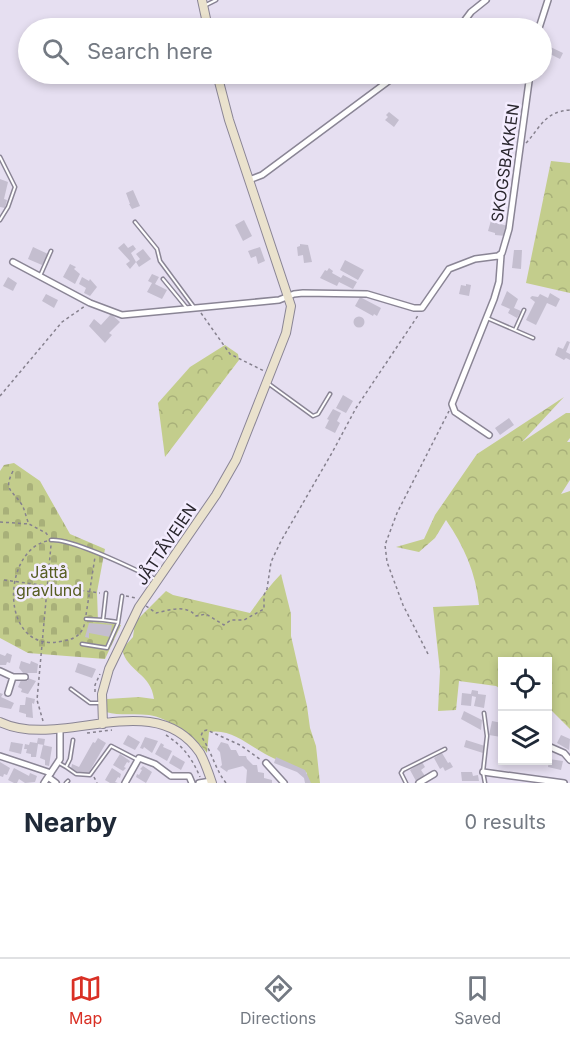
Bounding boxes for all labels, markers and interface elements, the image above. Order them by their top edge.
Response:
search box [18,18,552,84]
icon: search [39,35,72,68]
text: Search here [87,38,213,64]
street label: SKOGSBAKKEN [487,102,523,224]
street label: JÅTTÅVEIEN [131,499,201,589]
park label: Jåttå gravlund [16,562,82,600]
map controls [498,657,552,765]
button: locate [498,657,552,711]
button: layers [498,711,552,765]
text: Nearby [24,807,117,838]
text: 0 results [464,810,546,834]
tab: Map [69,972,102,1028]
tab: Directions [240,972,316,1028]
tab: Saved [454,972,501,1028]

